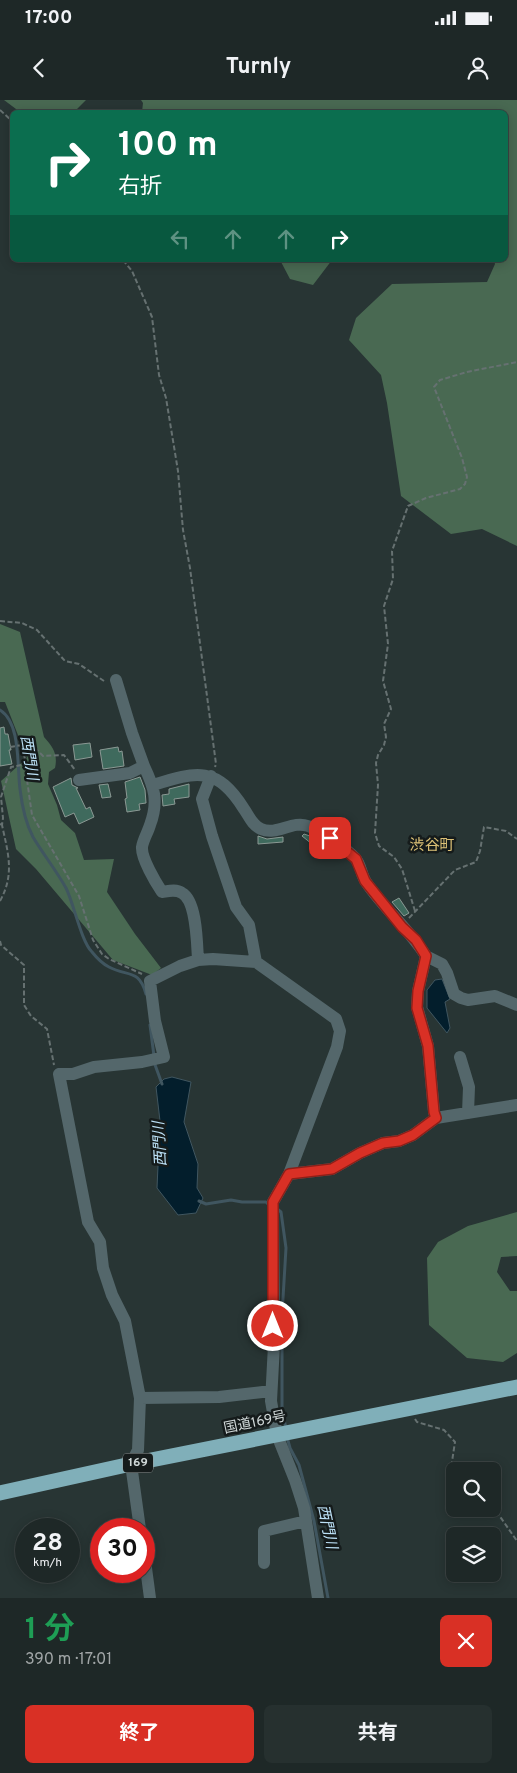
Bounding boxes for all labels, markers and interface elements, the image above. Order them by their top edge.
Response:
text: 17:00 [25,6,72,30]
icon: back [25,54,53,82]
text: Turnly [226,54,291,81]
icon: person [464,54,492,82]
text: 100 m [118,124,218,168]
icon: right [35,130,100,195]
text: 右折 [118,174,162,201]
icon: left [166,225,194,253]
icon: ahead [219,225,247,253]
icon: ahead [272,225,300,253]
icon: right [325,225,353,253]
water label: 西門川 [15,734,41,784]
pin [309,817,351,859]
icon: arrive [316,824,344,852]
district label: 渋谷町 [409,837,455,856]
water label: 西門川 [150,1119,172,1167]
position arrow [246,1299,298,1351]
street label: 国道169号 [222,1408,288,1438]
road number: 169 [123,1454,153,1472]
map controls [446,1462,501,1582]
button: search [446,1462,501,1517]
water label: 西門川 [312,1503,340,1553]
speed limit sign: 30 [90,1518,155,1583]
button: layers [446,1527,501,1582]
text: 28 [32,1528,63,1560]
text: km/h [33,1555,62,1571]
text: 1 分 [25,1612,75,1649]
button: close [440,1615,492,1667]
text: 390 m · 17:01 [25,1650,112,1670]
button: 終了 [25,1705,254,1763]
button: 共有 [264,1705,492,1763]

